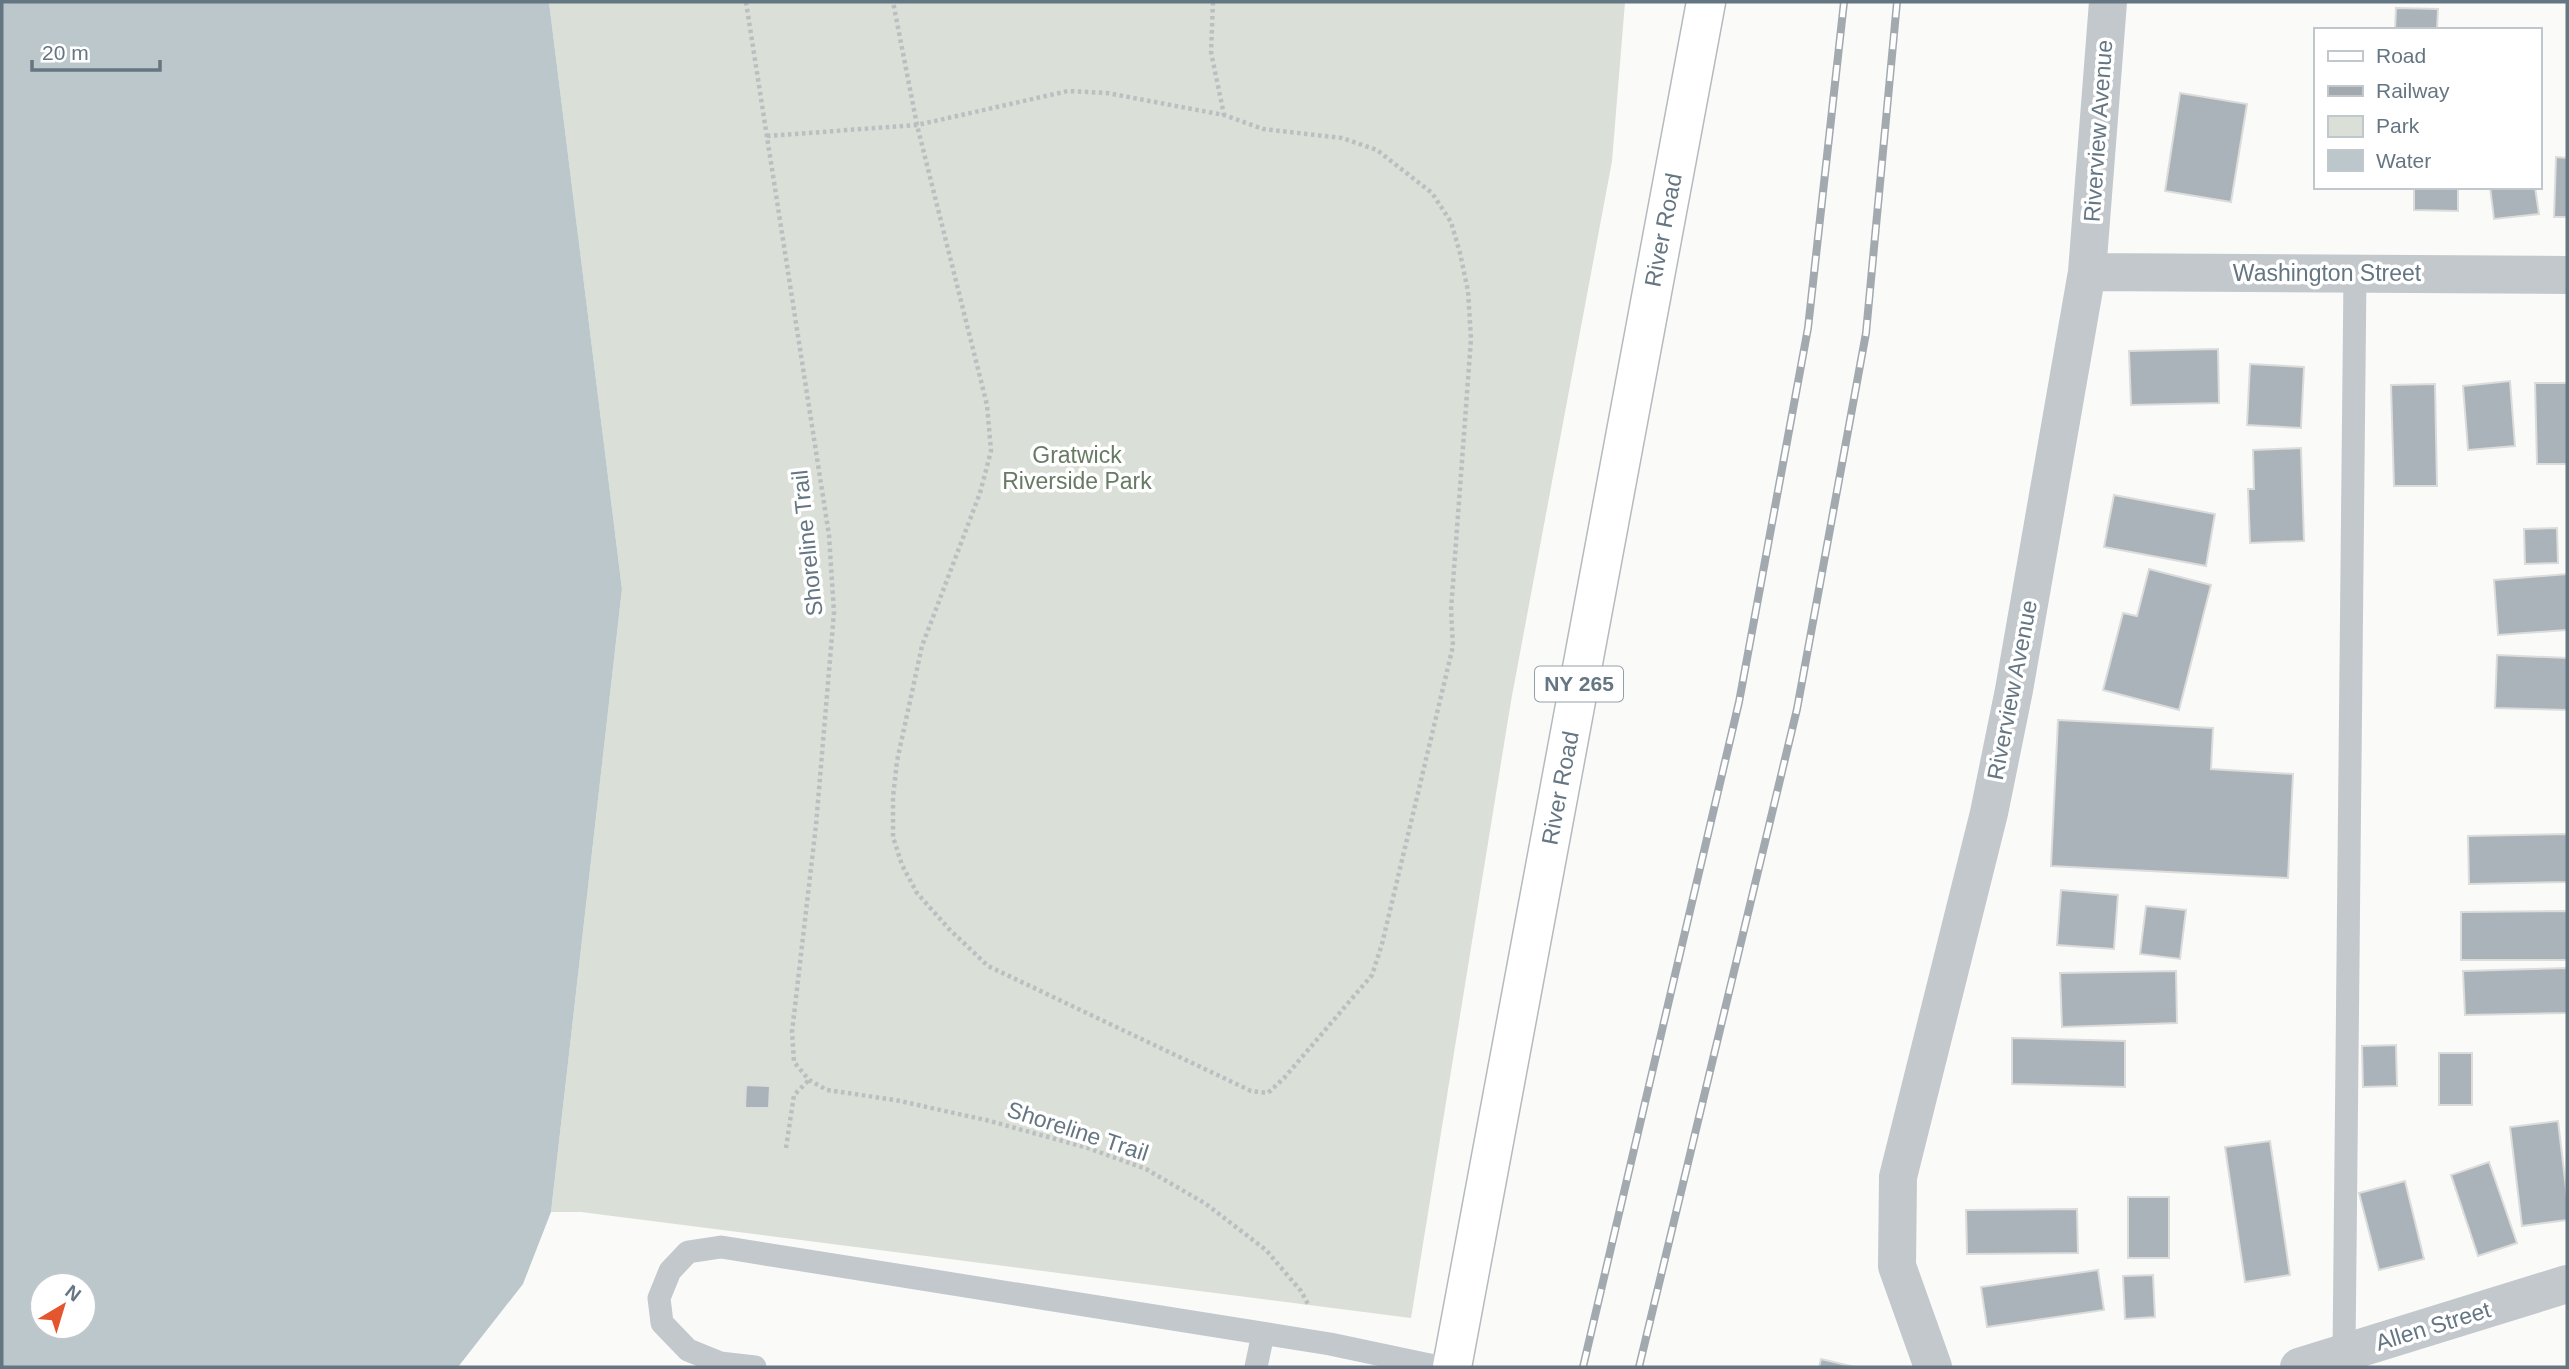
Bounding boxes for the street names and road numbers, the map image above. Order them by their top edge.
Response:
street label: Riverview Avenue [2079,39,2117,223]
street label: River Road [1639,171,1687,289]
street label: Washington Street [2233,260,2422,286]
street label: Shoreline Trail [786,469,828,617]
street label: Riverview Avenue [1982,598,2042,782]
road number: NY 265 [1535,666,1623,702]
street label: River Road [1536,729,1584,847]
street label: Shoreline Trail [1004,1096,1152,1166]
street label: Allen Street [2372,1296,2494,1356]

